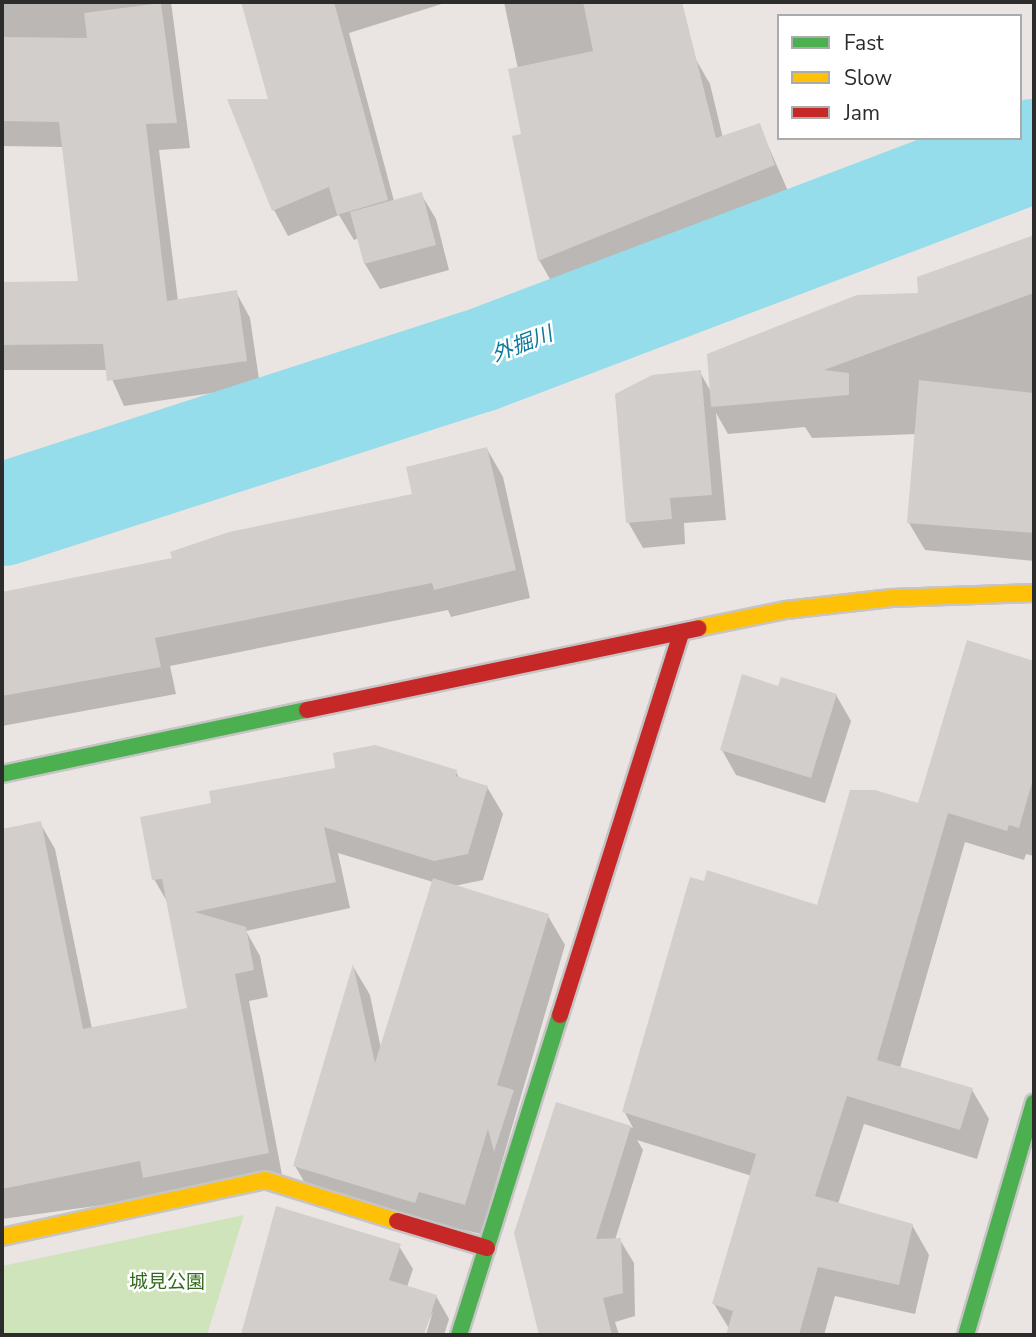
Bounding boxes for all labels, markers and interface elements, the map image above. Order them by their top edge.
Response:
legend [777,14,1022,140]
text: Fast [844,29,884,57]
text: Slow [844,64,892,92]
text: Jam [844,99,880,127]
water label: 外掘川 [488,321,556,367]
park label: 城見公園 [129,1272,205,1294]

